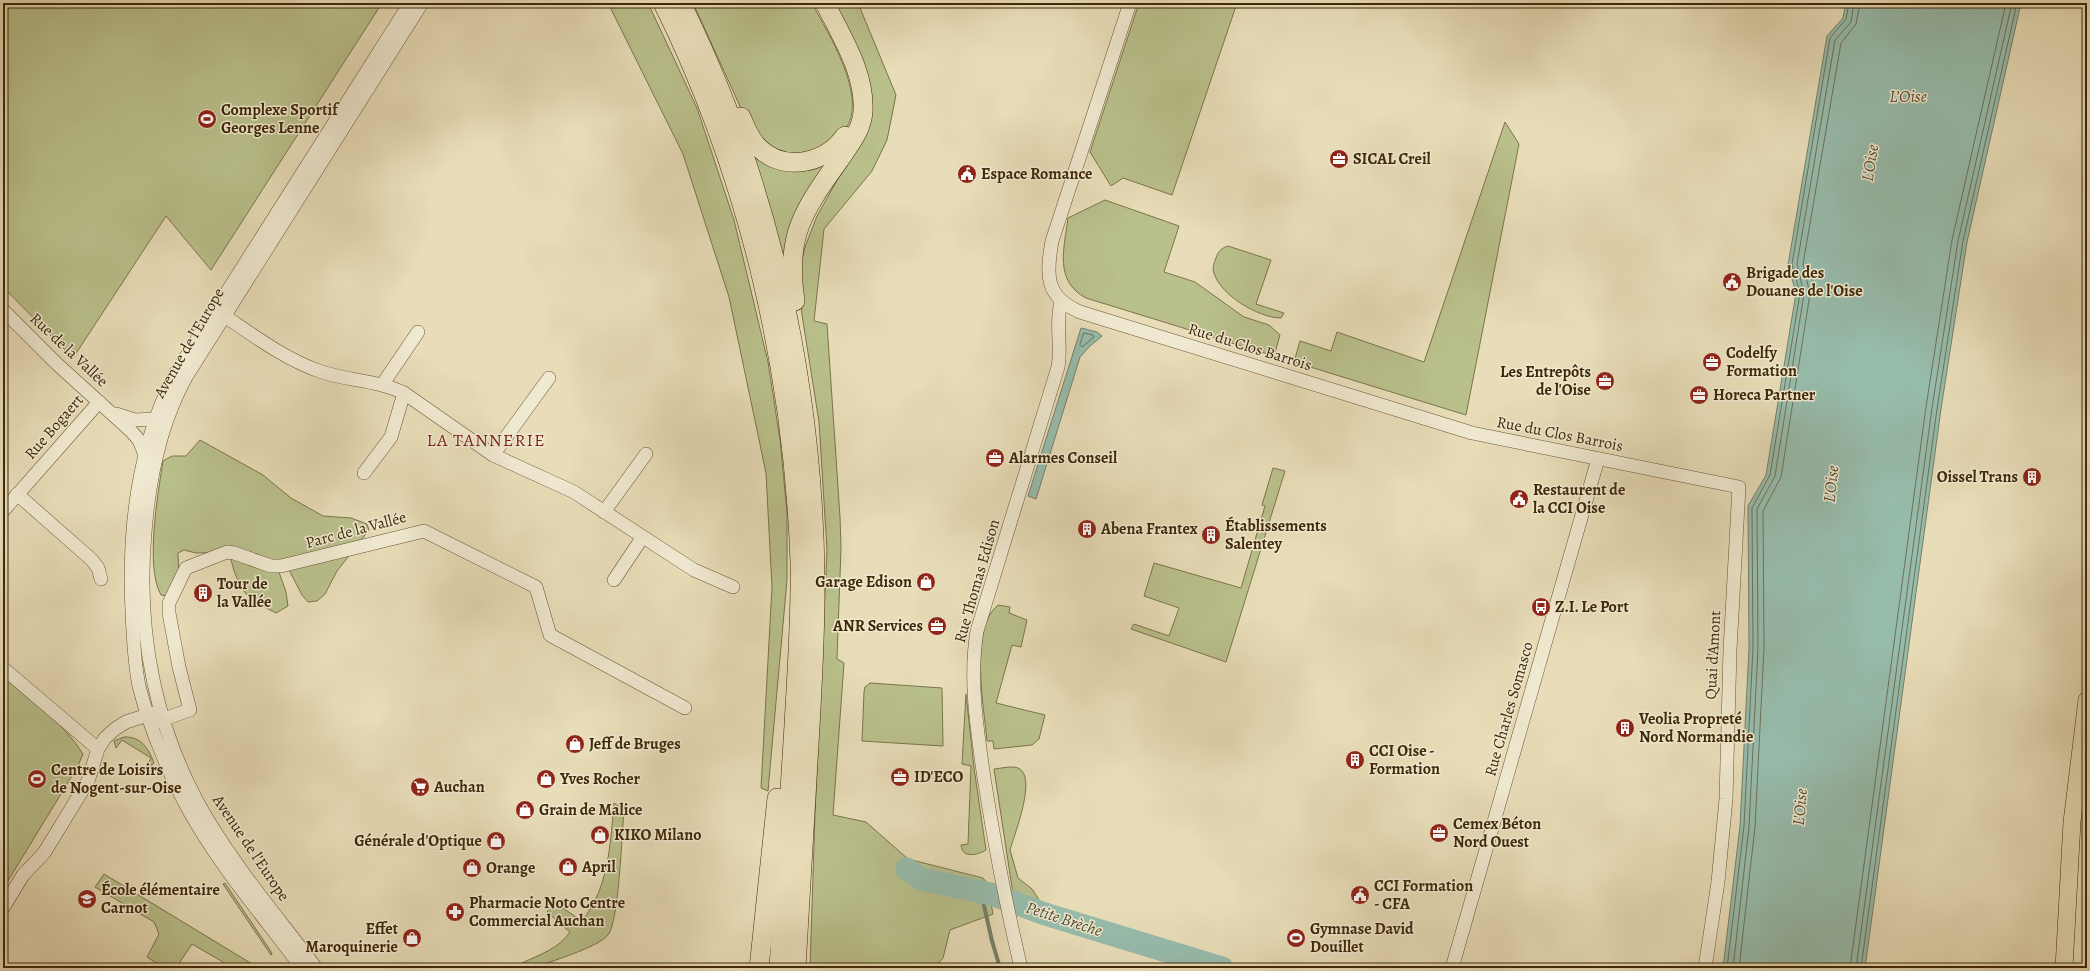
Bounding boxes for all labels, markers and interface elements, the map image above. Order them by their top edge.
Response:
water label: L’Oise [1889,85,1927,108]
place label: Complexe Sportif Georges Lenne [221,99,340,139]
sports icon: Complexe Sportif Georges Lenne [196,108,218,130]
water label: L'Oise [1856,143,1884,183]
office icon: SICAL Creil [1328,148,1350,170]
place label: SICAL Creil [1353,148,1432,170]
public building icon: Espace Romance [956,163,978,185]
place label: Espace Romance [981,163,1092,185]
place label: Brigade des Douanes de l'Oise [1746,262,1863,302]
public building icon: Brigade des Douanes de l'Oise [1721,271,1743,293]
street label: Avenue de l'Europe [148,284,229,403]
street label: Rue de la Vallée [25,308,113,392]
street label: Rue du Clos Barrois [1185,318,1315,376]
place label: Codelfy Formation [1726,342,1797,382]
office icon: Codelfy Formation [1701,351,1723,373]
place label: Les Entrepôts de l'Oise [1500,361,1591,401]
office icon: Les Entrepôts de l'Oise [1594,370,1616,392]
office icon: Horeca Partner [1688,384,1710,406]
place label: Horeca Partner [1713,384,1816,406]
street label: Rue Bogaert [20,390,88,464]
street label: Rue du Clos Barrois [1495,411,1625,457]
district label: LA TANNERIE [426,428,546,452]
office icon: Alarmes Conseil [984,447,1006,469]
place label: Alarmes Conseil [1008,447,1118,469]
water label: L'Oise [1818,464,1844,504]
place label: Oissel Trans [1937,466,2018,488]
building icon: Oissel Trans [2021,466,2043,488]
place label: Restaurent de la CCI Oise [1533,479,1625,519]
public building icon: Restaurent de la CCI Oise [1508,488,1530,510]
street label: Parc de la Vallée [303,506,409,554]
place label: Établissements Salentey [1225,515,1327,555]
street label: Rue Thomas Edison [949,516,1005,645]
building icon: Abena Frantex [1076,518,1098,540]
place label: Abena Frantex [1100,518,1198,540]
building icon: Établissements Salentey [1200,524,1222,546]
place label: Garage Edison [815,571,912,593]
shop icon: Garage Edison [915,571,937,593]
place label: Tour de la Vallée [217,573,272,613]
building icon: Tour de la Vallée [192,582,214,604]
bus stop icon: Z.I. Le Port [1530,596,1552,618]
place label: Z.I. Le Port [1555,596,1629,618]
street label: Quai d'Amont [1700,610,1726,700]
place label: ANR Services [832,615,923,637]
office icon: ANR Services [926,615,948,637]
street label: Rue Charles Somasco [1479,639,1539,779]
place label: Veolia Propreté Nord Normandie [1638,708,1753,748]
building icon: Veolia Propreté Nord Normandie [1614,717,1636,739]
shop icon: Jeff de Bruges [564,733,586,755]
place label: Jeff de Bruges [589,733,681,755]
place label: CCI Oise - Formation [1369,740,1440,780]
building icon: CCI Oise - Formation [1344,749,1366,771]
place label: Centre de Loisirs de Nogent-sur-Oise [51,759,181,799]
office icon: ID'ECO [889,766,911,788]
place label: ID'ECO [914,766,964,788]
sports icon: Centre de Loisirs de Nogent-sur-Oise [26,768,48,790]
shop icon: Yves Rocher [535,768,557,790]
place label: Yves Rocher [559,768,641,790]
supermarket icon: Auchan [409,776,431,798]
place label: Auchan [433,776,485,798]
water label: L'Oise [1787,787,1813,827]
street label: Avenue de l'Europe [207,790,295,905]
shop icon: Grain de Malice [514,799,536,821]
place label: Grain de Malice [539,799,642,821]
place label: Cemex Béton Nord Ouest [1453,813,1541,853]
office icon: Cemex Béton Nord Ouest [1428,822,1450,844]
shop icon: KIKO Milano [589,824,611,846]
place label: KIKO Milano [614,824,701,846]
place label: Générale d'Optique [354,830,482,852]
shop icon: Générale d'Optique [485,830,507,852]
shop icon: April [557,856,579,878]
place label: April [581,856,617,878]
shop icon: Orange [461,857,483,879]
place label: Orange [486,857,535,879]
place label: CCI Formation - CFA [1374,875,1473,915]
place label: École élémentaire Carnot [101,879,220,919]
public building icon: CCI Formation - CFA [1349,884,1371,906]
school or university icon: École élémentaire Carnot [76,888,98,910]
place label: Pharmacie Noto Centre Commercial Auchan [469,892,625,932]
water label: Petite Brèche [1023,896,1105,942]
pharmacy icon: Pharmacie Noto Centre Commercial Auchan [444,901,466,923]
place label: Effet Maroquinerie [306,918,399,958]
place label: Gymnase David Douillet [1310,918,1414,958]
shop icon: Effet Maroquinerie [401,927,423,949]
sports icon: Gymnase David Douillet [1285,927,1307,949]

